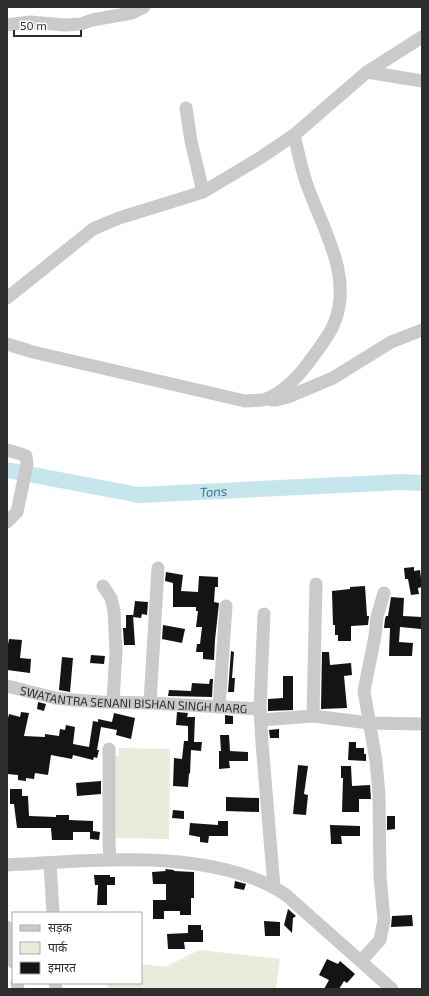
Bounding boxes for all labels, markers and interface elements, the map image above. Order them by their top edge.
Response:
scale bar [14,12,81,38]
text: 50 m [20,18,47,32]
water label: Tons [199,483,228,500]
street label: SWATANTRA SENANI BISHAN SINGH MARG [19,683,248,715]
legend [12,912,142,984]
text: सड़क [48,920,73,935]
text: पार्क [48,940,68,954]
text: इमारत [48,960,77,975]

